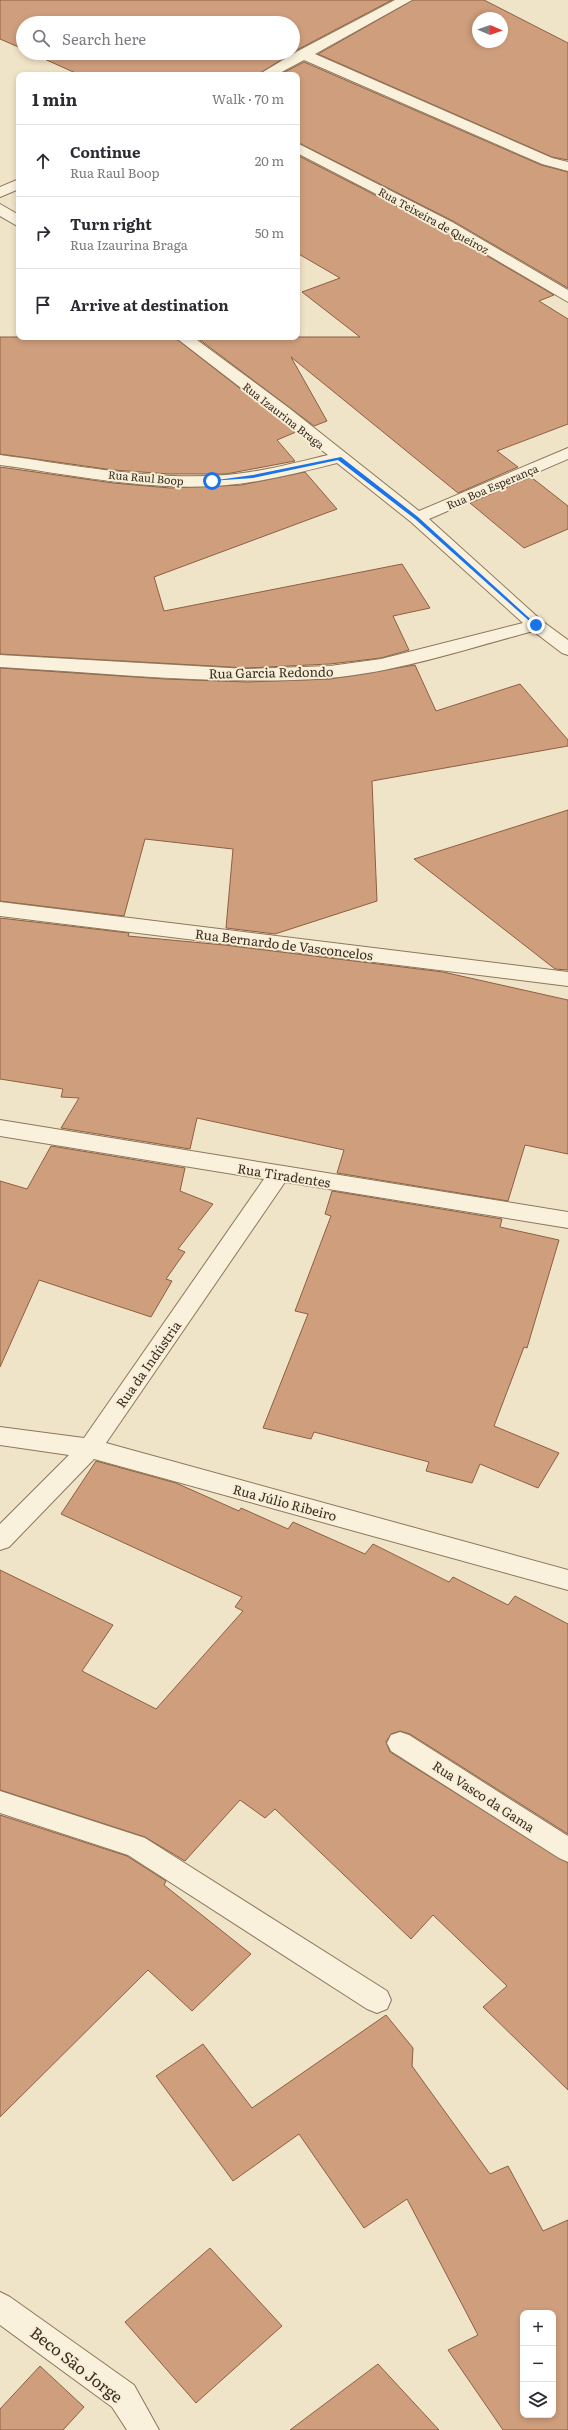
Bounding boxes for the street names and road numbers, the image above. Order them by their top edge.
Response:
street label: Rua Teixeira de Queiroz [376,183,493,257]
street label: Rua Izaurina Braga [240,378,328,452]
street label: Rua Boa Esperança [444,459,540,513]
street label: Rua Raul Boop [108,466,185,488]
street label: Rua Garcia Redondo [208,661,334,683]
street label: Rua Bernardo de Vasconcelos [194,924,374,964]
street label: Rua Tiradentes [236,1158,332,1192]
street label: Rua da Indústria [111,1317,185,1411]
street label: Rua Júlio Ribeiro [231,1479,339,1525]
street label: Rua Vasco da Gama [429,1756,539,1836]
street label: Beco São Jorge [26,2320,128,2408]

